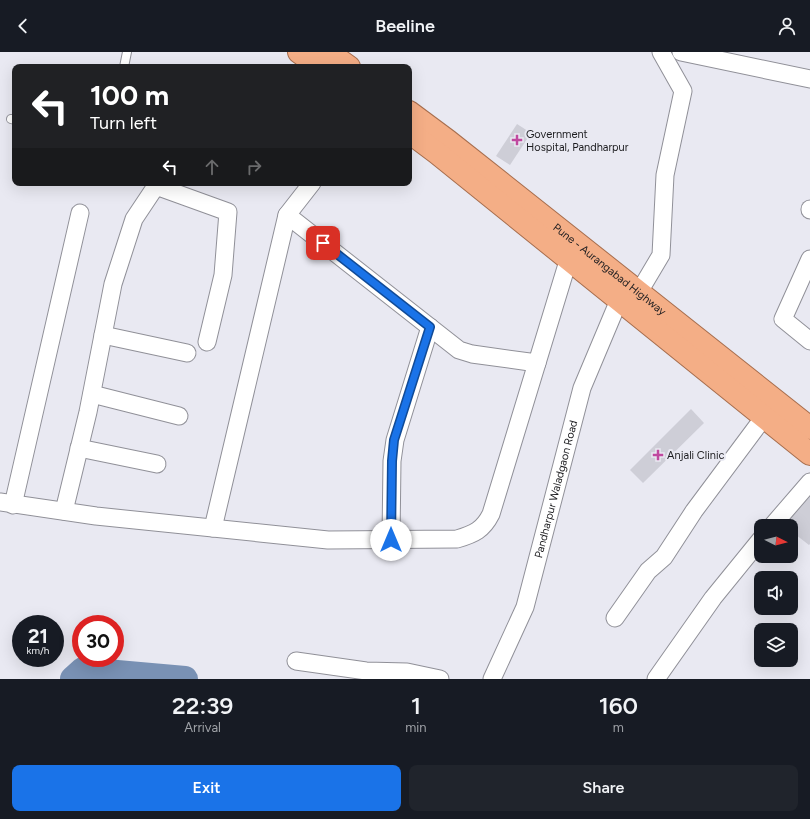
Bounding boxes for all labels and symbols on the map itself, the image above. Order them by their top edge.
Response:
place label: Government Hospital, Pandharpur [526,128,629,154]
marker: Government Hospital, Pandharpur [511,134,523,146]
street label: Pune - Aurangabad Highway [550,221,669,318]
pin [306,226,340,260]
street label: Pandharpur Waladgaon Road [532,419,580,560]
marker: Anjali Clinic [652,449,664,461]
place label: Anjali Clinic [667,449,724,462]
position arrow [370,519,412,561]
north arrow [754,519,798,563]
speed limit sign: 30 [72,615,124,667]

